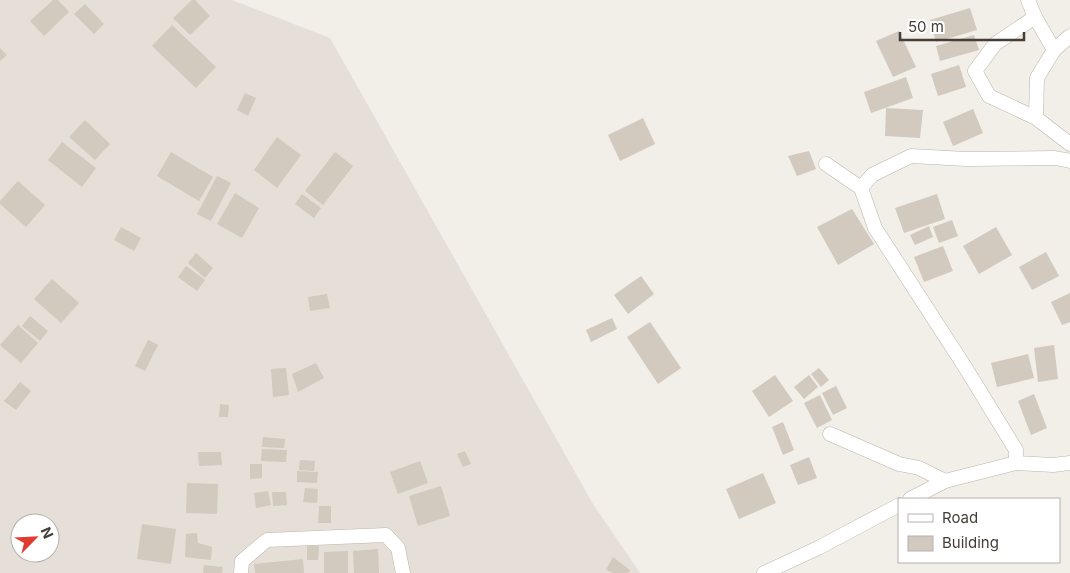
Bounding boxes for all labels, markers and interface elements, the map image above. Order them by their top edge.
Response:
scale bar [900,10,1024,42]
text: 50 m [908,17,944,36]
legend [898,498,1060,563]
text: Road [942,508,978,527]
north arrow [10,513,60,563]
text: N [37,524,57,541]
text: Building [942,533,999,552]

